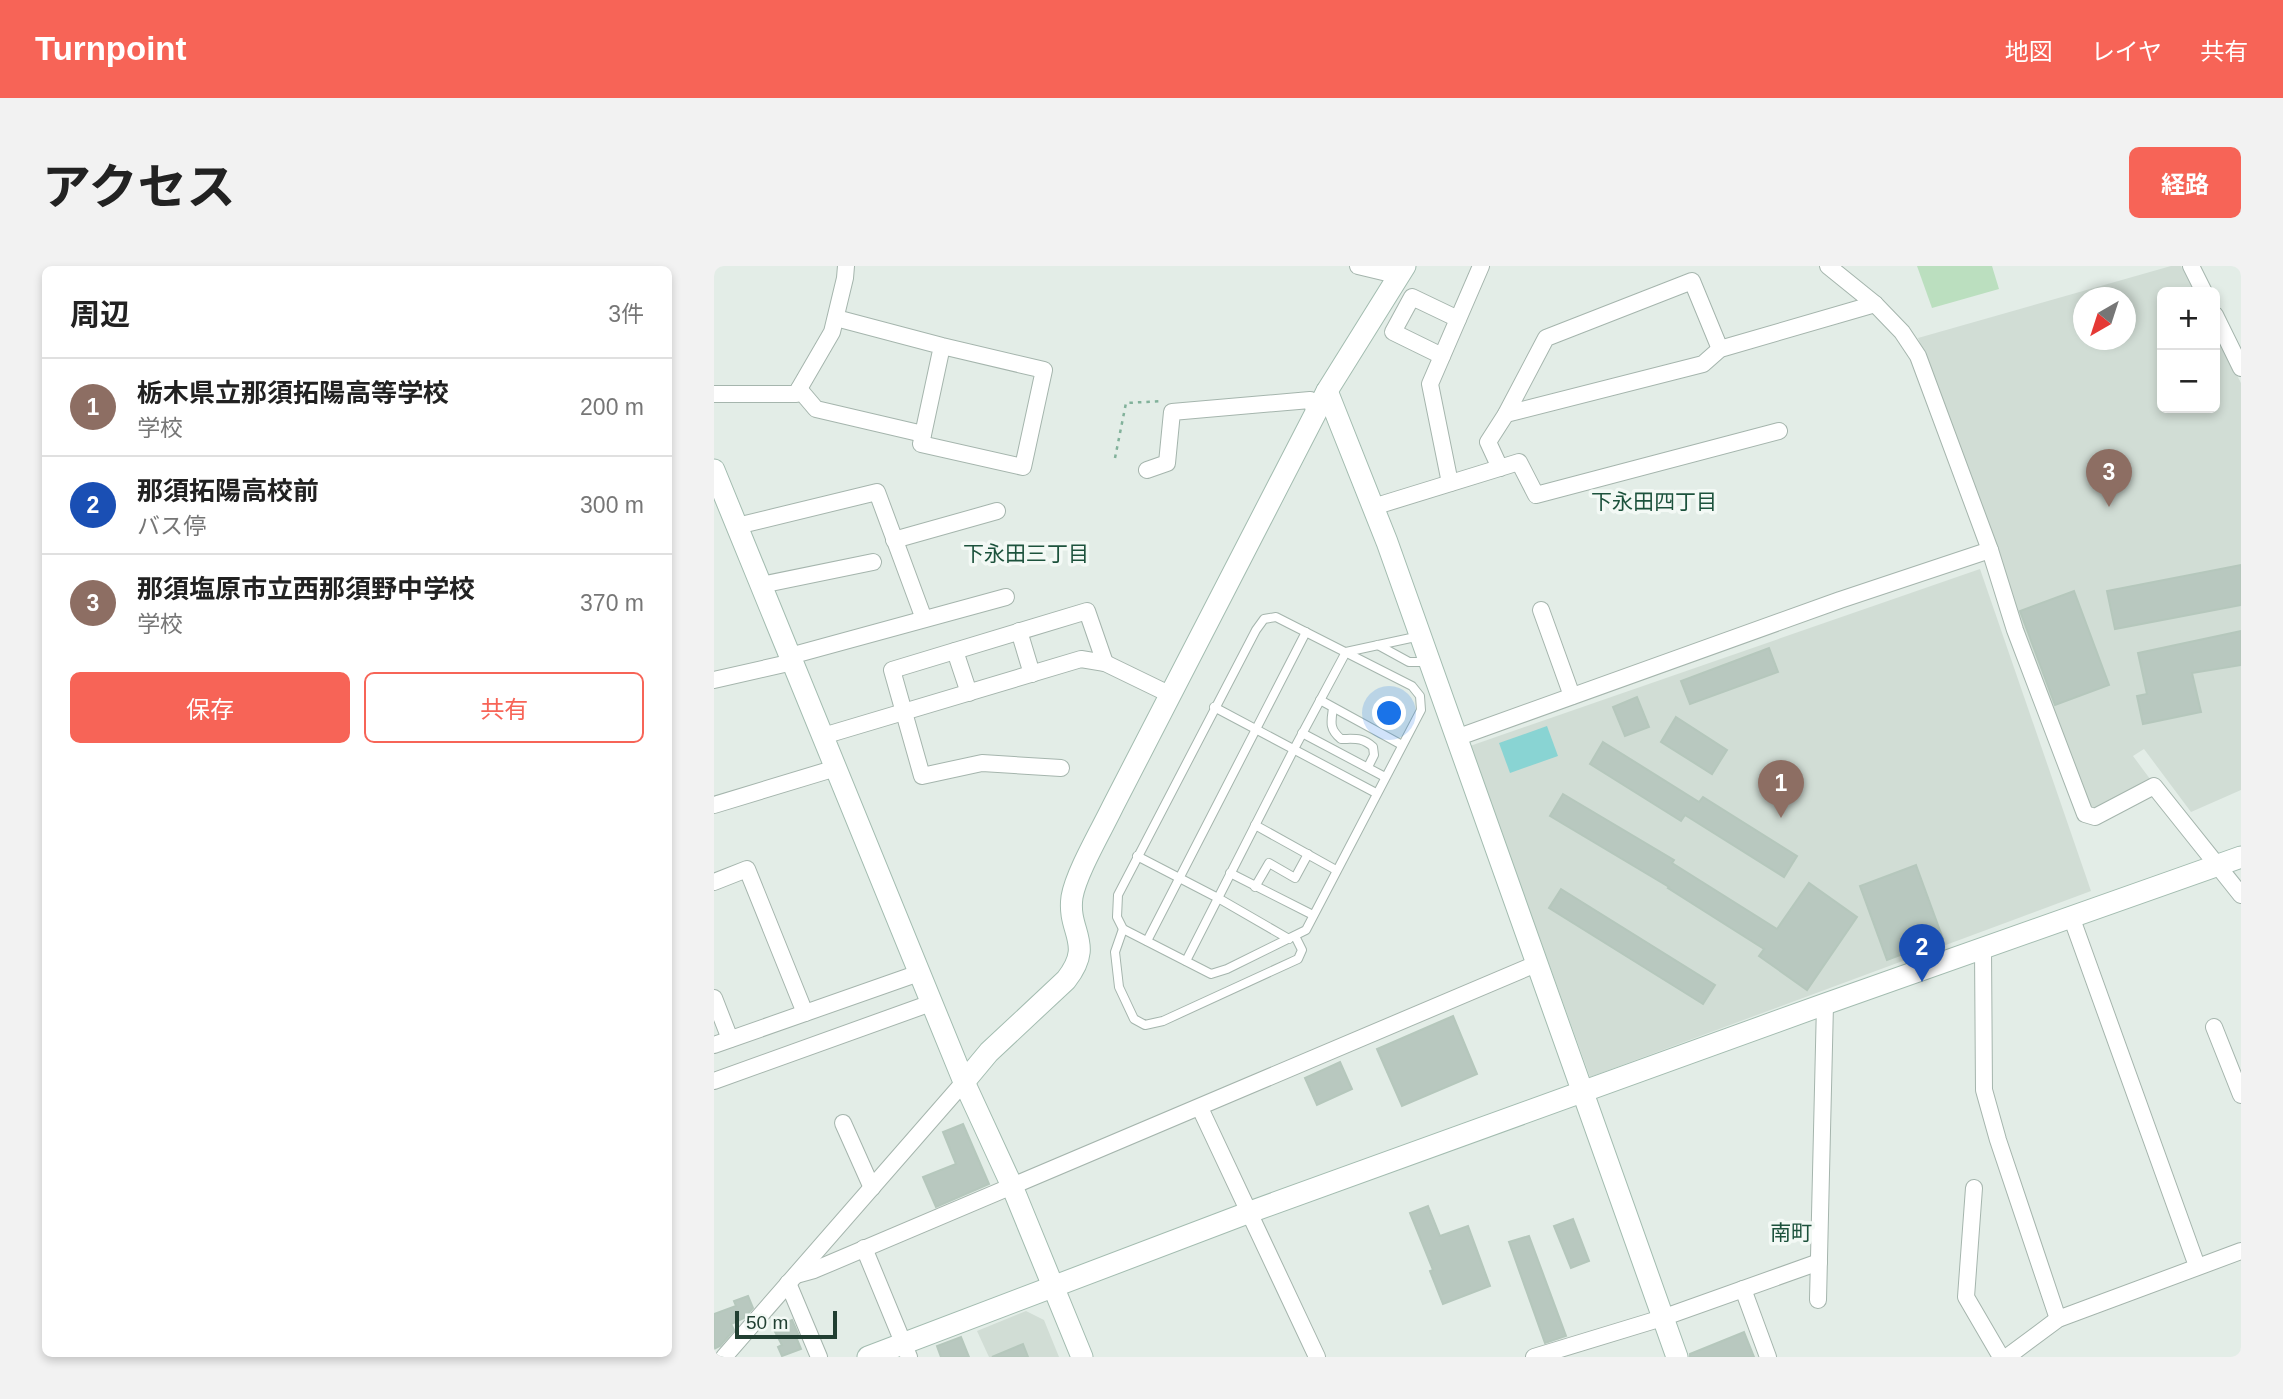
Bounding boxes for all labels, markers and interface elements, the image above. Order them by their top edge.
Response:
text: Turnpoint [35,30,187,67]
text: 地図 [2005,38,2053,65]
text: レイヤ [2091,38,2162,65]
text: 共有 [2200,38,2248,65]
button: 経路 [2129,147,2241,218]
text: アクセス [42,160,236,214]
north arrow [2073,287,2136,350]
map controls [2157,287,2220,413]
button: + [2157,287,2220,350]
text: 周辺 [70,298,130,331]
text: 3件 [608,301,644,327]
button: − [2157,350,2220,413]
text: 栃木県立那須拓陽高等学校 [137,378,449,408]
text: 1 [87,394,99,420]
text: 200 m [580,394,644,420]
text: 学校 [137,415,183,441]
pin: 3 [2086,449,2132,507]
text: 那須拓陽高校前 [137,476,319,506]
district label: 下永田四丁目 [1591,490,1717,513]
text: 2 [87,492,99,518]
text: 300 m [580,492,644,518]
text: バス停 [137,513,206,539]
district label: 下永田三丁目 [963,542,1089,565]
text: 那須塩原市立西那須野中学校 [137,574,475,604]
text: 3 [87,590,99,616]
text: 370 m [580,590,644,616]
text: 学校 [137,611,183,637]
button: 保存 [70,672,350,743]
button: 共有 [364,672,644,743]
your location [1372,696,1406,730]
pin: 1 [1758,760,1804,818]
pin: 2 [1899,924,1945,982]
district label: 南町 [1770,1221,1812,1244]
scale bar [735,1308,836,1340]
text: 50 m [746,1312,788,1333]

